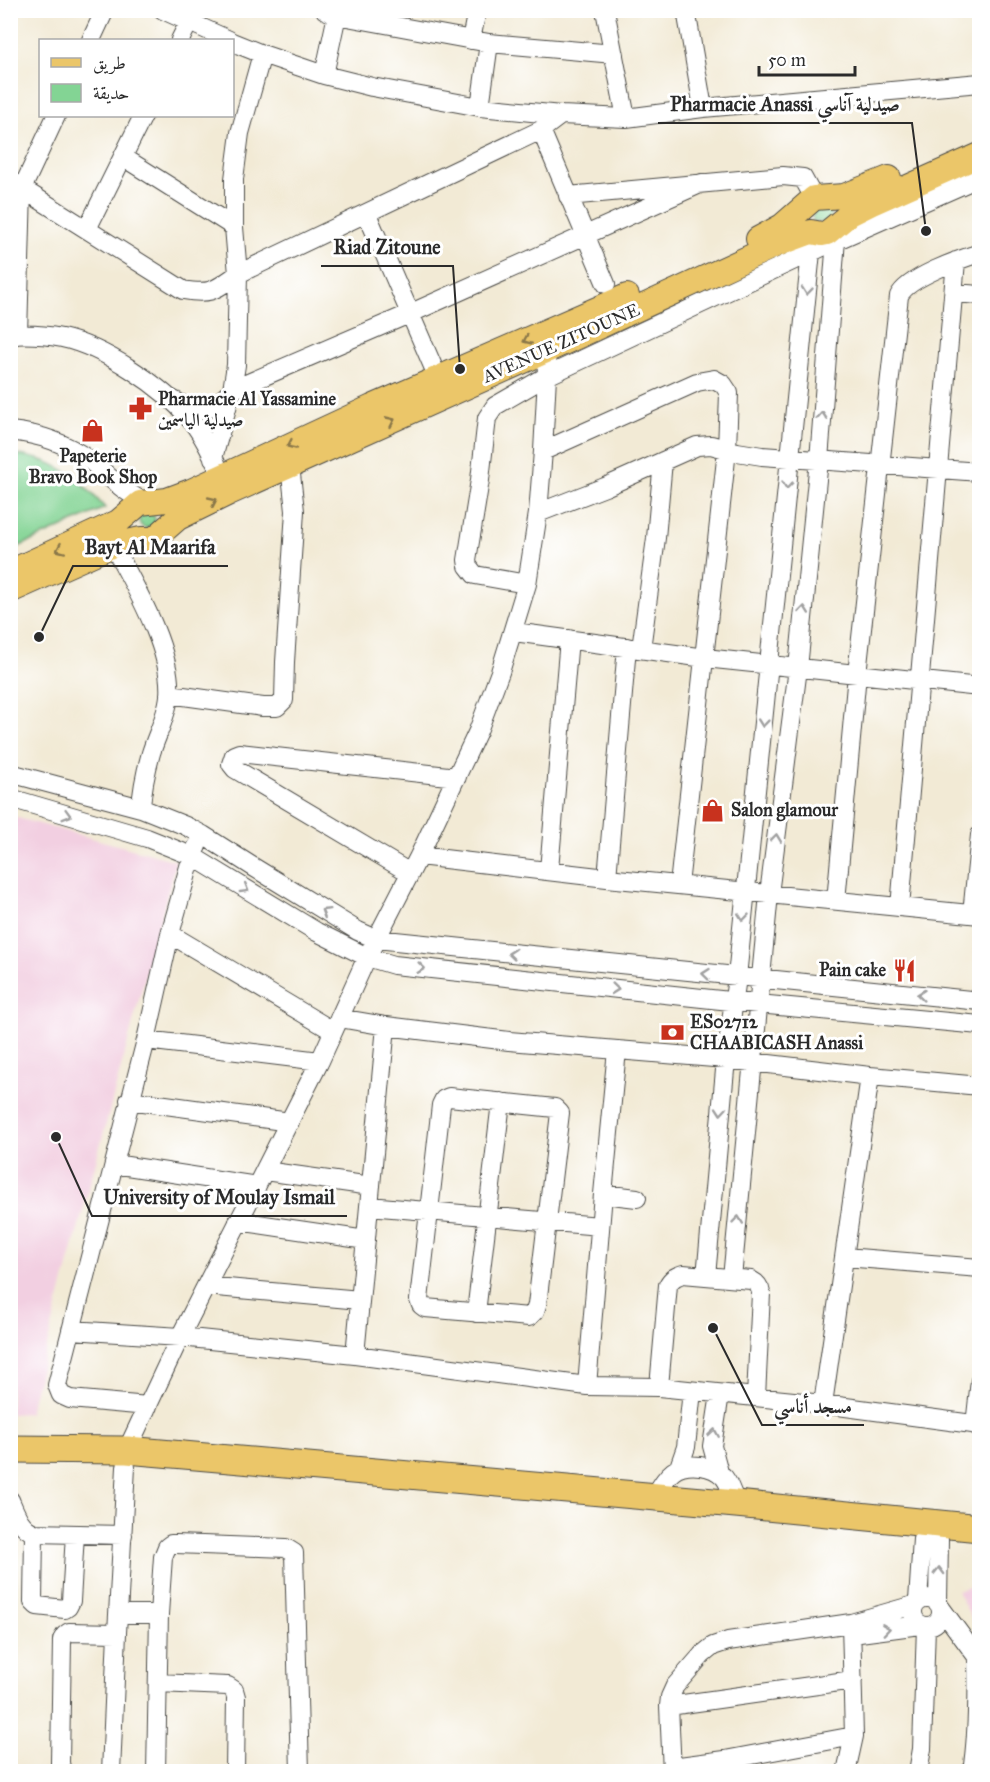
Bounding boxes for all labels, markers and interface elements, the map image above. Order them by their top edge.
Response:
legend [39,39,234,117]
scale bar [759,39,855,77]
text: 50 m [768,49,806,71]
text: طريق [93,52,126,75]
text: حديقة [93,82,129,104]
callout: Pharmacie Anassi صيدلية آناسي [658,85,912,123]
text: Pharmacie Anassi صيدلية آناسي [670,92,900,123]
callout: Riad Zitoune [321,228,453,266]
text: Riad Zitoune [333,235,441,259]
one-way arrow [801,287,814,296]
street label: AVENUE ZITOUNE [478,298,643,388]
one-way arrow [522,332,533,344]
place label: Pharmacie Al Yassamine صيدلية الياسمين [158,388,337,431]
pharmacy icon: Pharmacie Al Yassamine صيدلية الياسمين [127,396,153,422]
one-way arrow [815,411,828,420]
one-way arrow [384,416,395,428]
shop icon: Papeterie Bravo Book Shop [80,417,106,443]
one-way arrow [287,438,298,450]
place label: Papeterie Bravo Book Shop [29,445,157,489]
one-way arrow [781,481,794,490]
one-way arrow [207,496,218,508]
callout: Bayt Al Maarifa [73,528,228,566]
text: Bayt Al Maarifa [84,535,216,560]
one-way arrow [55,542,66,554]
one-way arrow [797,605,809,615]
one-way arrow [757,718,770,728]
shop icon: Salon glamour [700,797,726,823]
place label: Salon glamour [731,799,839,822]
one-way arrow [61,808,71,820]
one-way arrow [770,833,782,842]
one-way arrow [239,882,250,893]
one-way arrow [321,907,331,919]
one-way arrow [737,912,750,922]
one-way arrow [508,949,517,961]
restaurant icon: Pain cake [891,957,917,983]
place label: Pain cake [819,959,886,981]
one-way arrow [417,961,426,973]
one-way arrow [702,968,711,981]
one-way arrow [611,982,620,995]
one-way arrow [917,989,926,1002]
place label: ES02712 CHAABICASH Anassi [690,1011,864,1054]
bank icon: ES02712 CHAABICASH Anassi [659,1019,685,1045]
one-way arrow [715,1106,728,1115]
callout: University of Moulay Ismail [92,1178,347,1216]
text: University of Moulay Ismail [103,1185,335,1210]
one-way arrow [731,1215,744,1225]
callout: مسجد أناسي [762,1387,864,1425]
text: مسجد أناسي [774,1393,852,1425]
one-way arrow [708,1429,720,1438]
one-way arrow [932,1567,945,1576]
one-way arrow [882,1624,891,1636]

